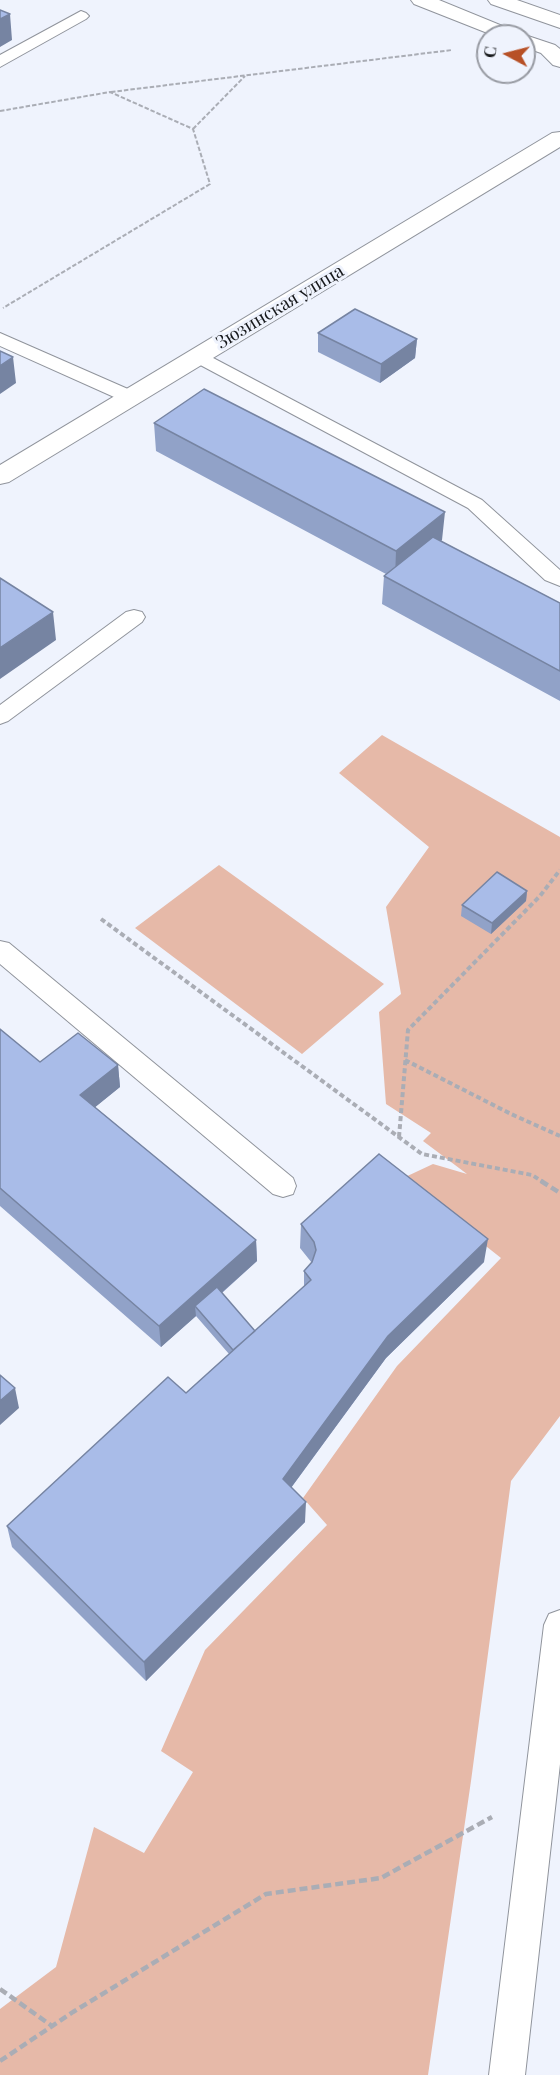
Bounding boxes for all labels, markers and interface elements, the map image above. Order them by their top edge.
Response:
north arrow [476,24,536,84]
text: С [479,45,501,59]
street label: Зюзинская улица [212,260,348,354]

